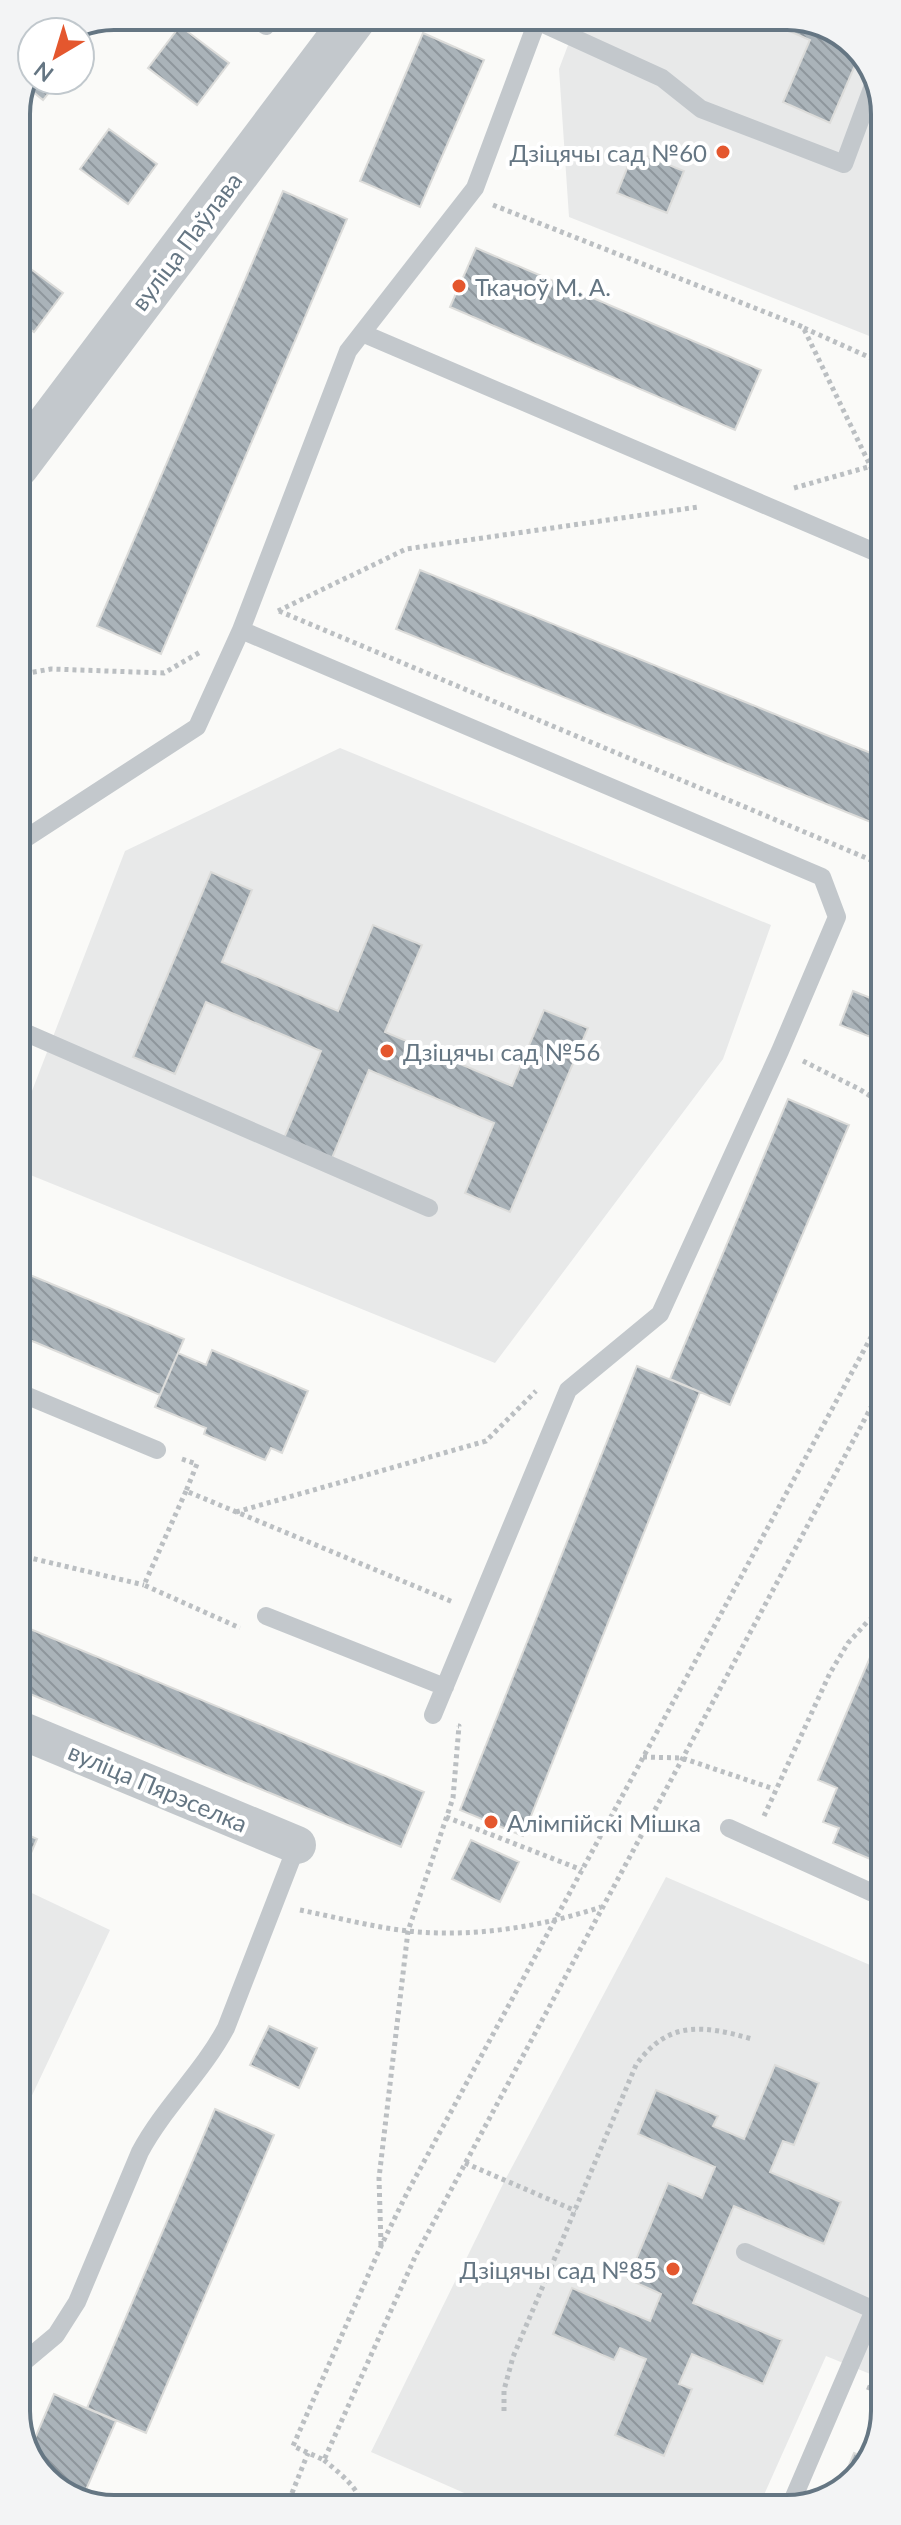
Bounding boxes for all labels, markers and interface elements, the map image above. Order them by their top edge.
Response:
north arrow [16,16,96,96]
text: N [28,56,58,88]
place label: Дзіцячы сад №60 [510,138,707,167]
marker: Дзіцячы сад №60 [714,143,732,161]
street label: вуліца Паўлава [125,166,247,316]
place label: Ткачоў М. А. [475,272,611,301]
marker: Ткачоў М. А. [450,277,468,295]
place label: Дзіцячы сад №56 [403,1037,600,1066]
marker: Дзіцячы сад №56 [378,1042,396,1060]
street label: вуліца Пярэселка [64,1736,252,1838]
place label: Алімпійскі Мішка [507,1808,701,1837]
marker: Алімпійскі Мішка [482,1813,500,1831]
place label: Дзіцячы сад №85 [460,2255,657,2284]
marker: Дзіцячы сад №85 [664,2260,682,2278]

